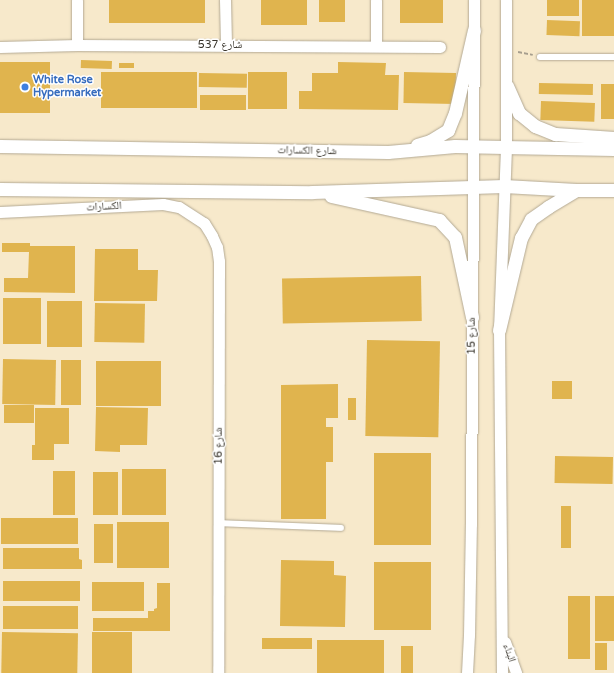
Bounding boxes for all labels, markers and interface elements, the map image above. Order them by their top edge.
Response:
street label: شارع 537 [198,38,242,52]
place label: White Rose Hypermarket [33,74,101,100]
marker: White Rose Hypermarket [20,82,30,92]
street label: شارع الكسارات [277,144,337,158]
street label: الكسارات [86,199,122,215]
street label: شارع 15 [465,317,479,355]
street label: شارع 16 [212,427,226,465]
street label: البناء [500,642,518,664]

